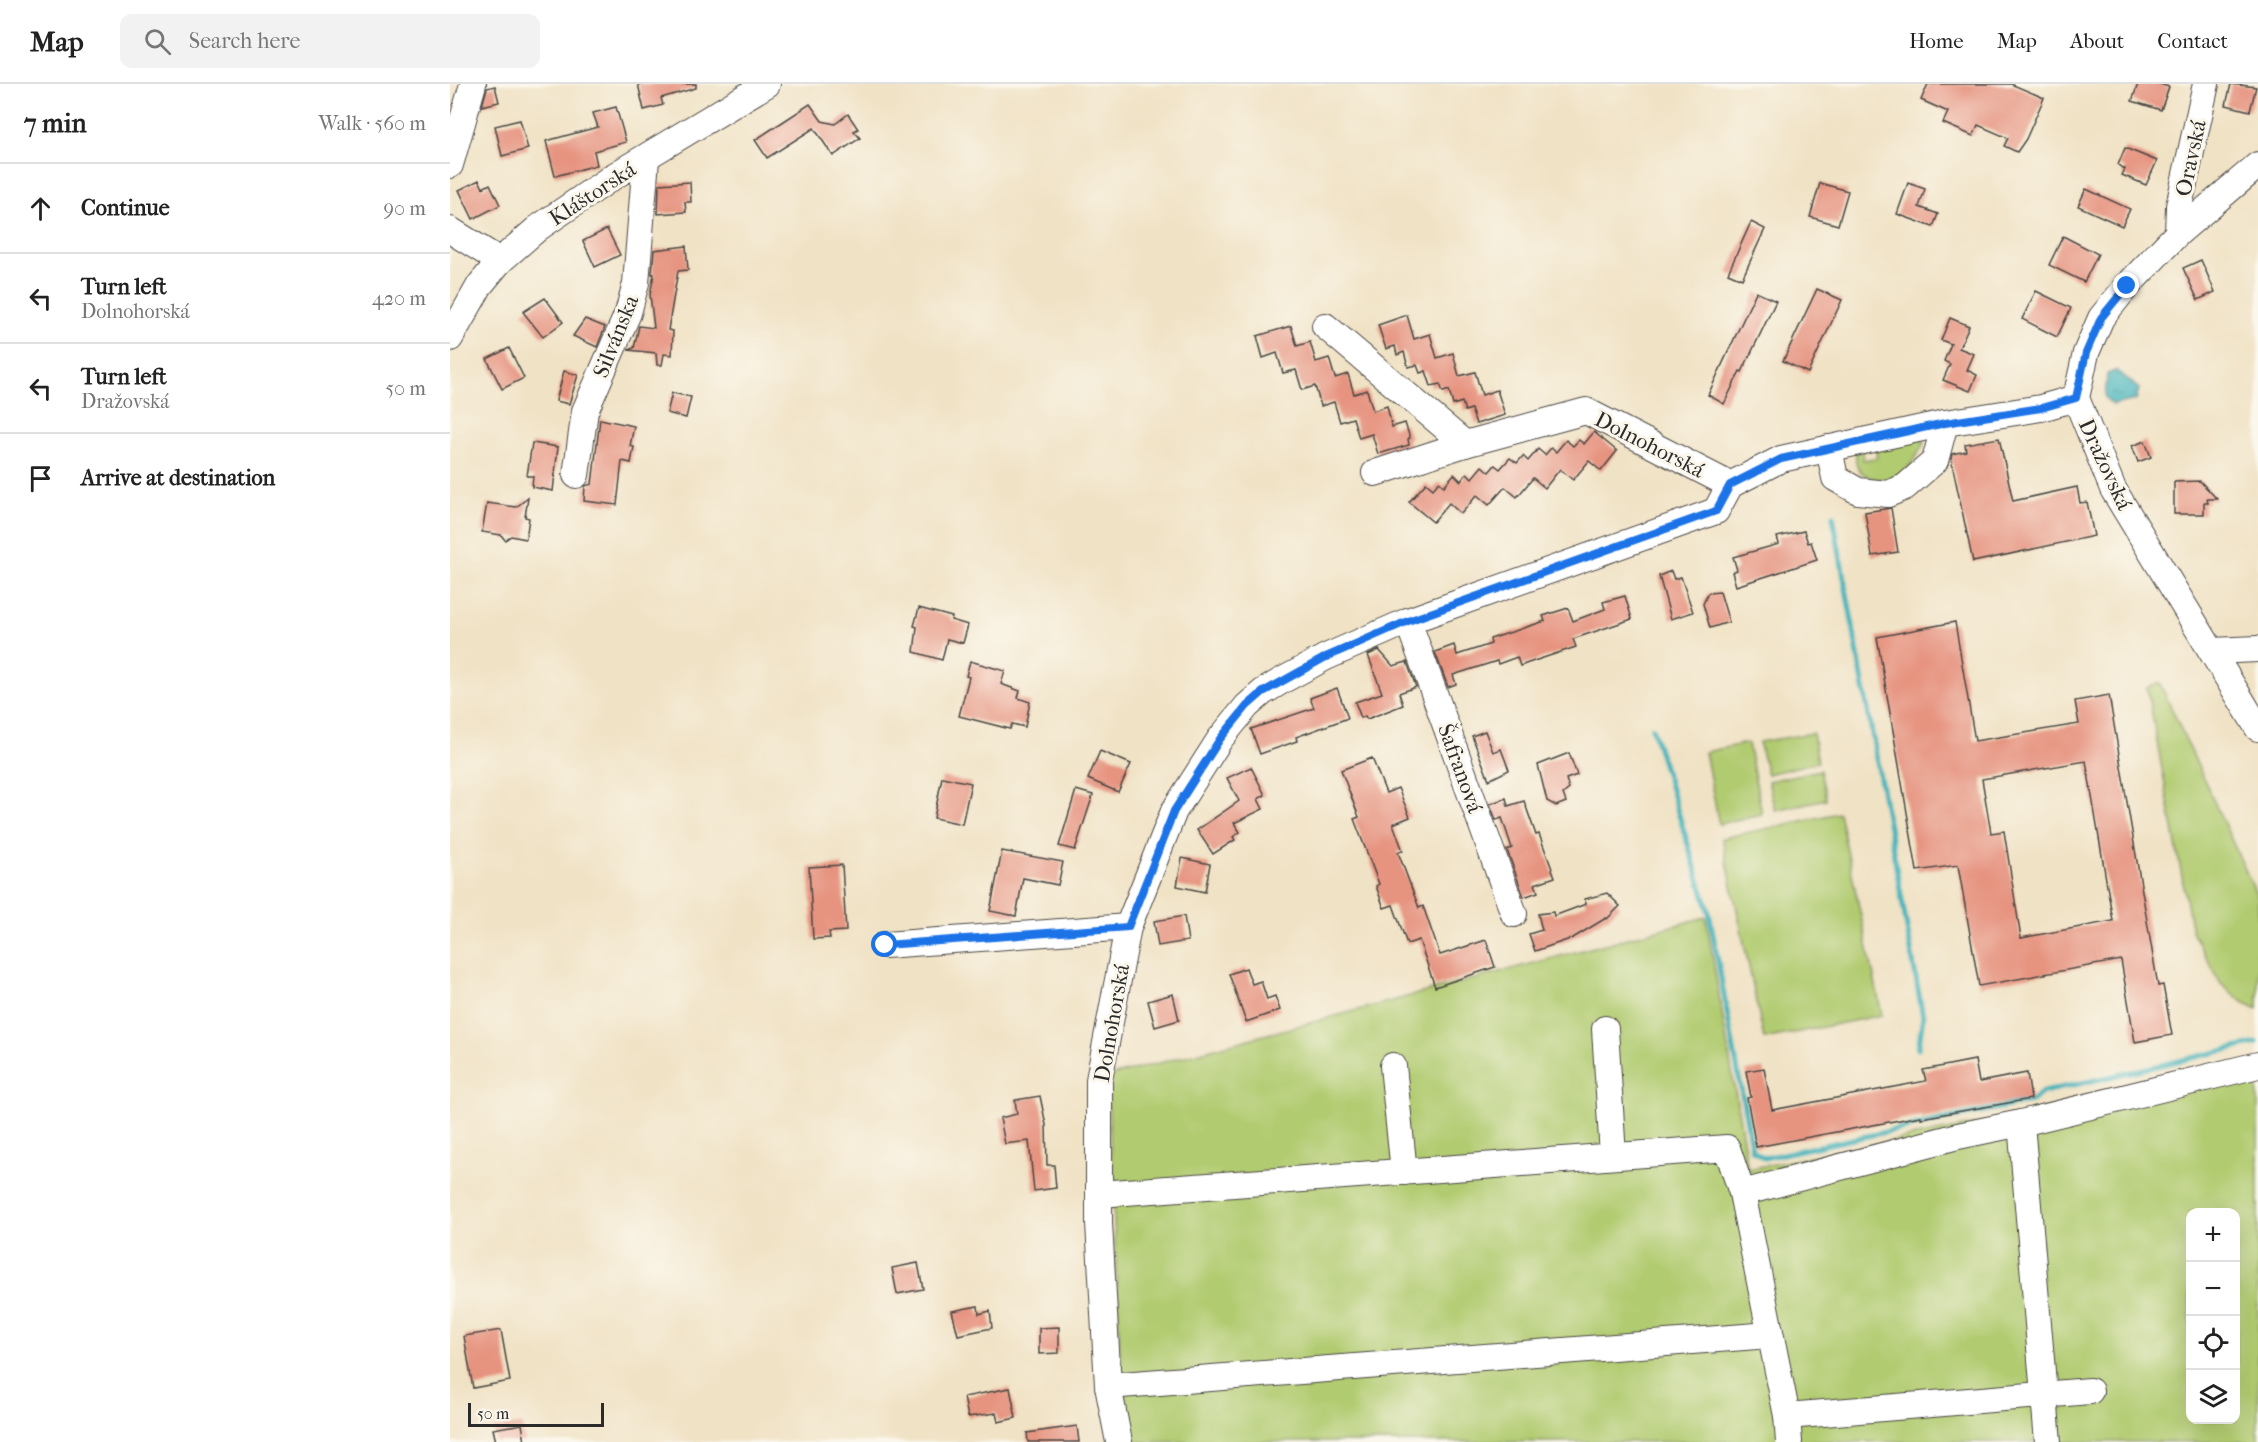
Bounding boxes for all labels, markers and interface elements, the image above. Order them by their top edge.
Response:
search box [120,14,540,68]
text: Map [30,25,84,58]
icon: search [141,25,174,58]
text: Search here [189,28,300,54]
text: Home [1909,29,1964,53]
text: Map [1997,29,2037,53]
text: About [2070,29,2124,53]
text: Contact [2157,29,2228,53]
text: 7 min [24,108,87,139]
text: Walk · 560 m [319,112,426,135]
street label: Oravská [2170,117,2212,199]
street label: Kláštorská [544,156,641,231]
icon: ahead [24,192,57,225]
text: Continue [81,195,170,221]
text: 90 m [384,197,426,220]
route end [2113,272,2139,298]
text: Turn left [81,274,167,300]
icon: left [24,282,57,315]
text: 420 m [372,287,426,310]
street label: Silvánska [588,290,645,382]
text: Dolnohorská [81,300,190,323]
text: Turn left [81,364,167,390]
icon: left [24,372,57,405]
text: 50 m [385,377,426,400]
text: Dražovská [81,390,170,413]
street label: Dolnohorská [1590,406,1709,484]
street label: Dražovská [2073,415,2138,515]
icon: arrive [24,462,57,495]
text: Arrive at destination [81,465,275,491]
street label: Šafranová [1432,720,1489,817]
route start [871,931,897,957]
street label: Dolnohorská [1089,961,1135,1084]
map controls [2186,1208,2240,1424]
button: + [2186,1208,2240,1262]
button: − [2186,1262,2240,1316]
button: locate [2186,1316,2240,1370]
button: layers [2186,1370,2240,1424]
scale bar [468,1400,604,1428]
text: 50 m [477,1404,509,1423]

